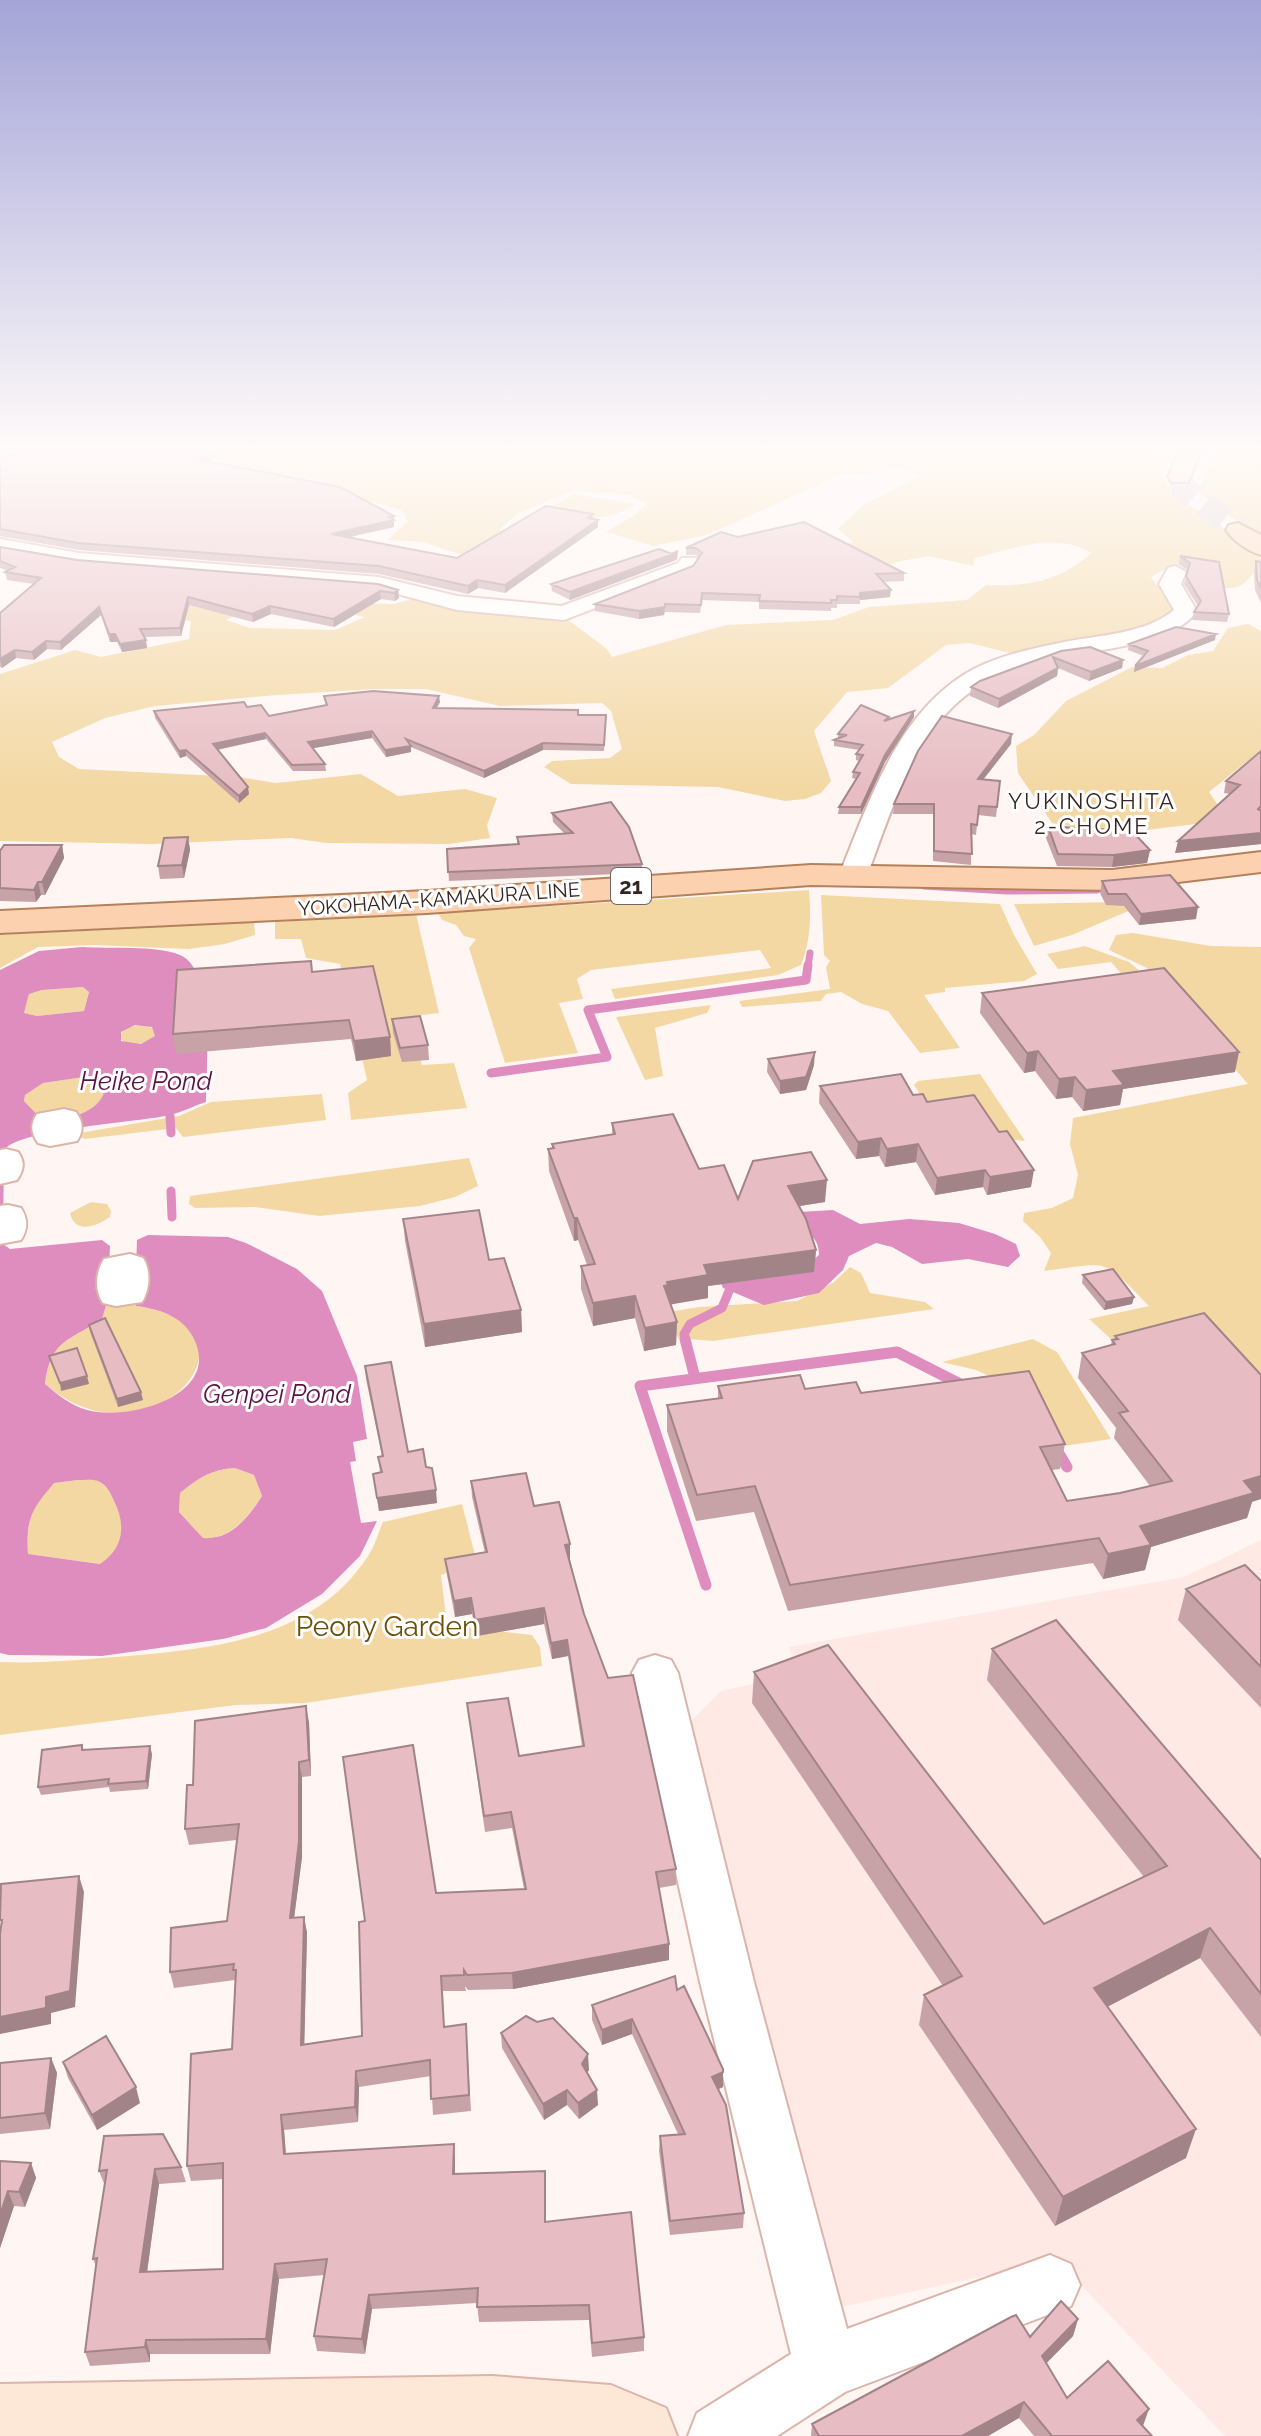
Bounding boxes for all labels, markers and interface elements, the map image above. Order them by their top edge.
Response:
district label: YUKINOSHITA 2-CHOME [1008,788,1176,839]
road number: 21 [611,868,651,904]
street label: YOKOHAMA-KAMAKURA LINE [297,877,581,921]
water label: Heike Pond [80,1066,213,1096]
water label: Genpei Pond [203,1379,351,1409]
park label: Peony Garden [296,1610,478,1643]

